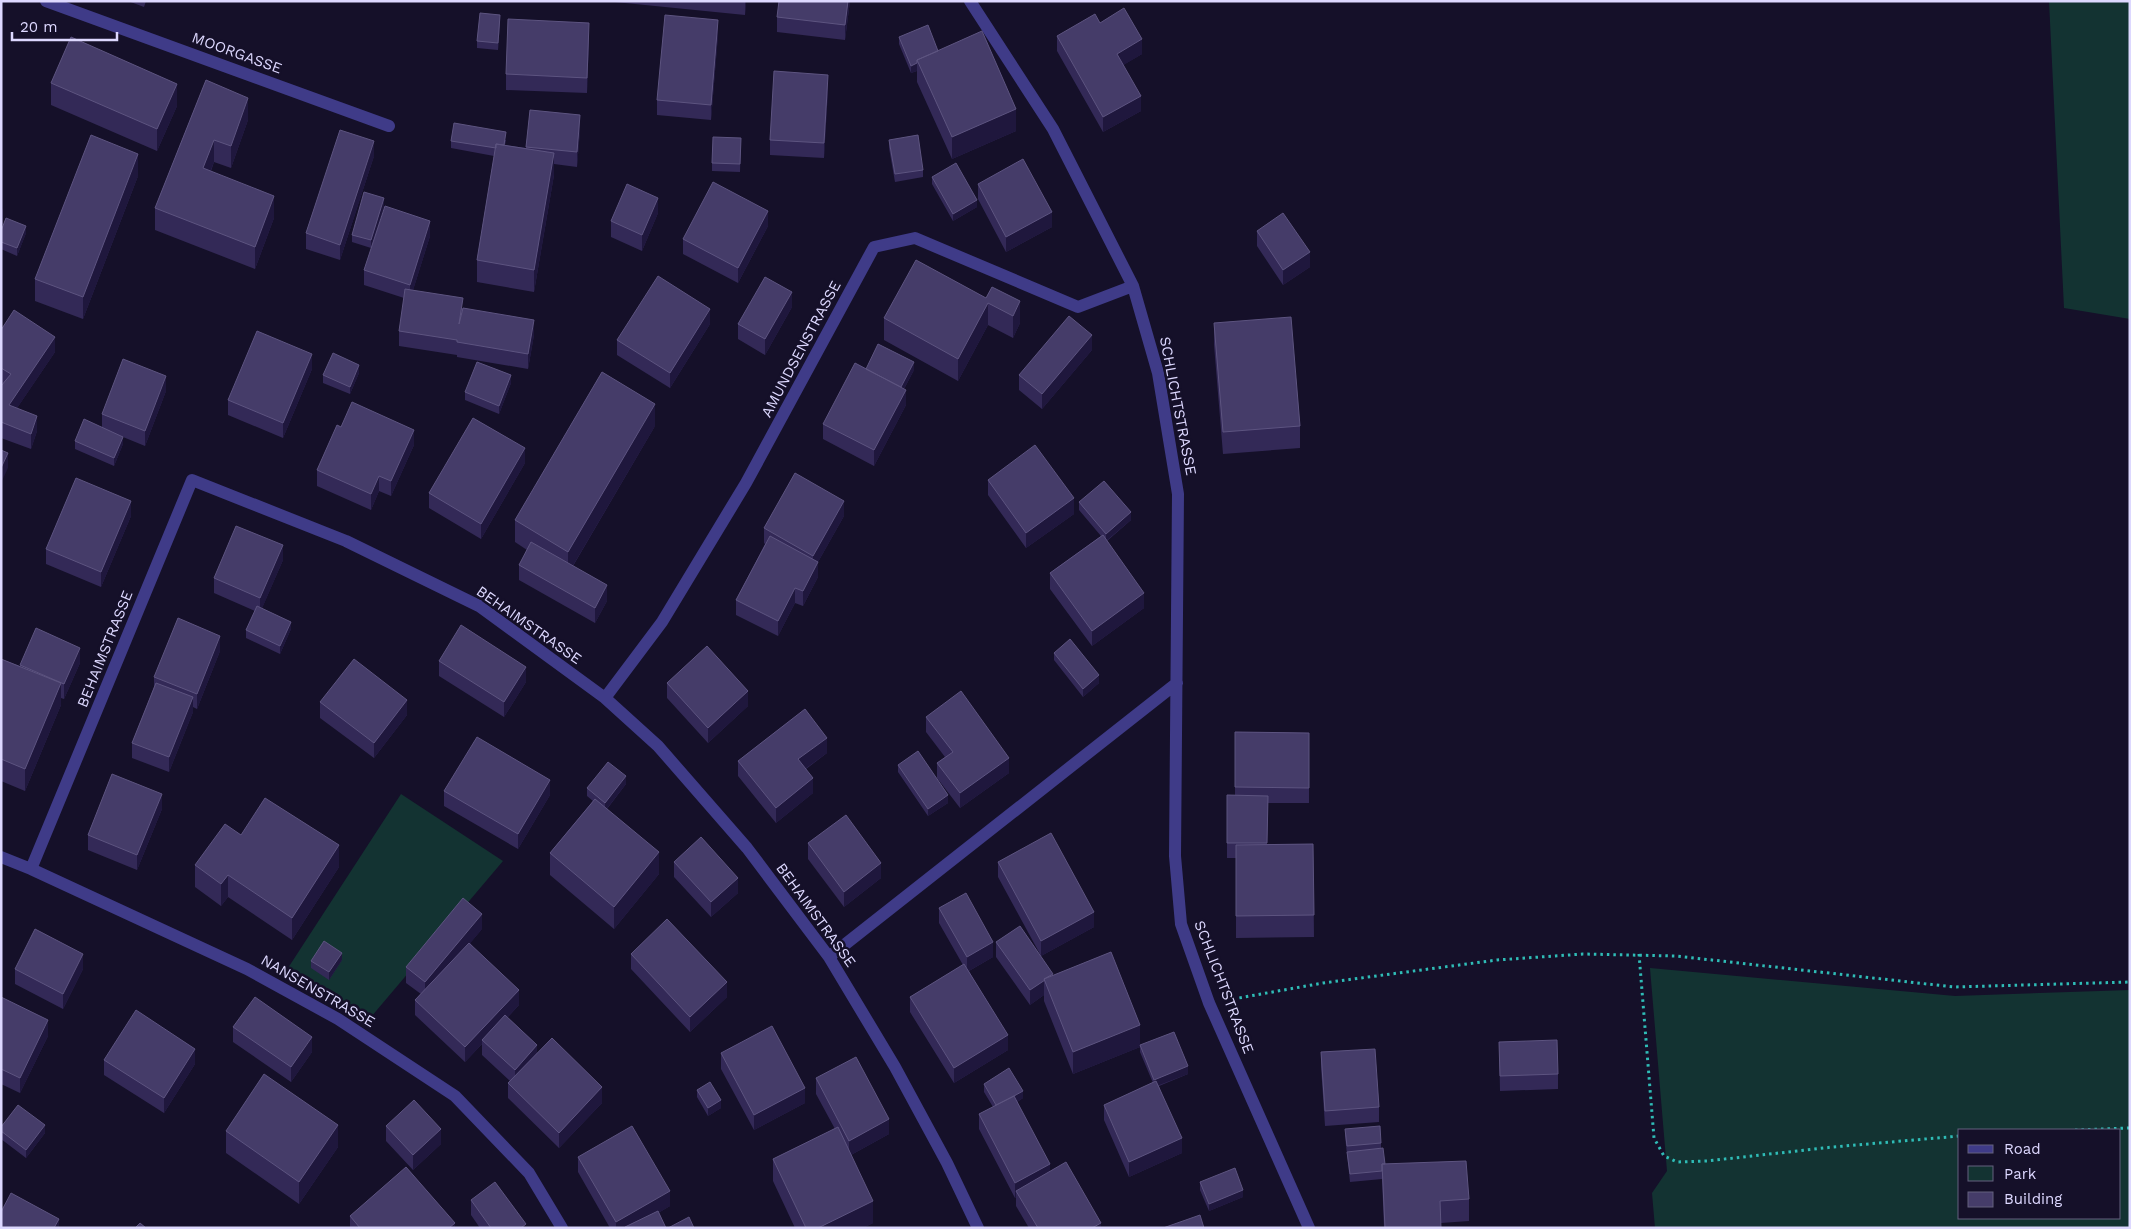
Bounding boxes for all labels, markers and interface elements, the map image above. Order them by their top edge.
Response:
scale bar [12,10,118,42]
text: 20 m [20,18,58,36]
street label: MOORGASSE [189,28,285,78]
street label: AMUNDSENSTRASSE [757,278,845,420]
street label: SCHLICHTSTRASSE [1156,335,1200,477]
street label: BEHAIMSTRASSE [473,582,585,668]
street label: BEHAIMSTRASSE [73,588,137,710]
street label: BEHAIMSTRASSE [772,859,860,971]
street label: SCHLICHTSTRASSE [1190,918,1258,1056]
street label: NANSENSTRASSE [258,951,378,1031]
legend [1958,1129,2121,1219]
text: Road [2004,1140,2041,1158]
text: Park [2004,1165,2037,1183]
text: Building [2004,1190,2062,1208]

